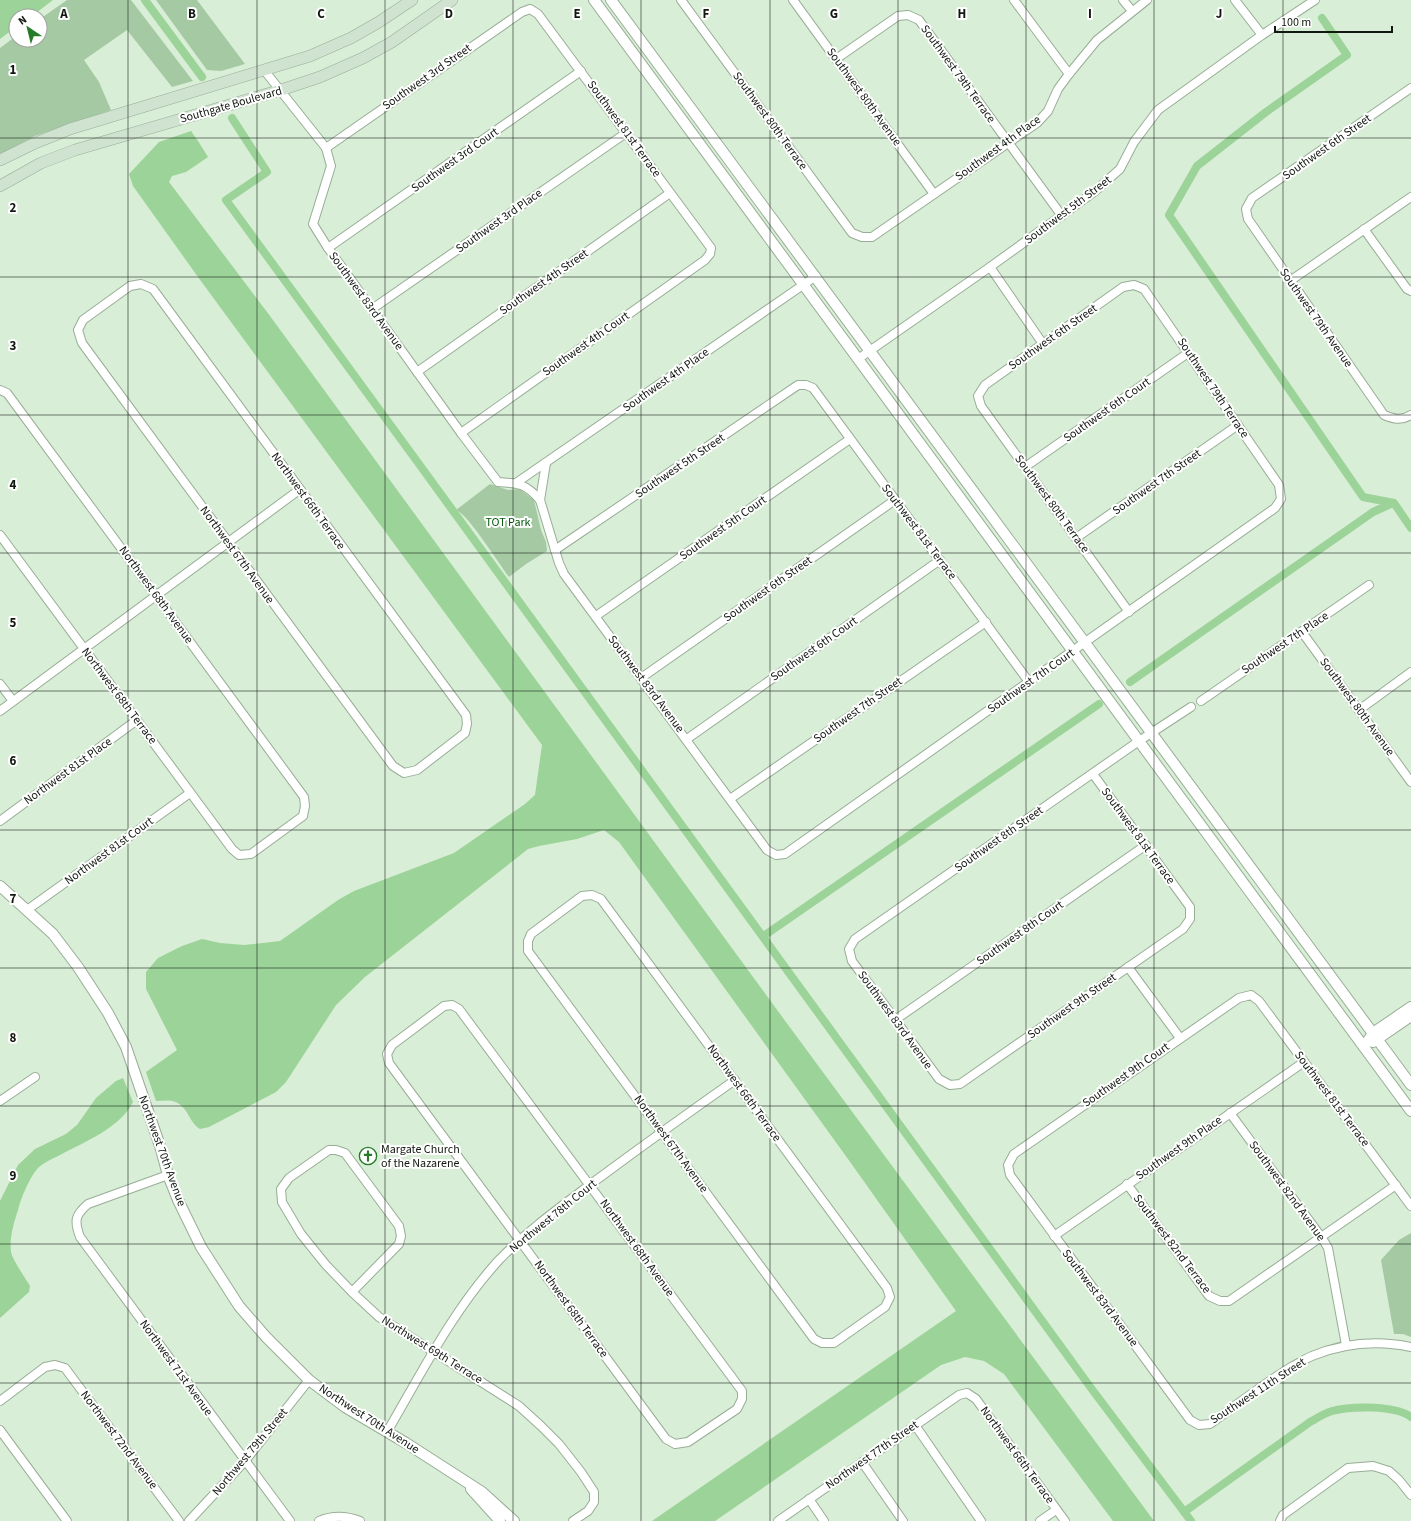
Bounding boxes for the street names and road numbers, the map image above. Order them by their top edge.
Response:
street label: Southwest 79th Terrace [917,21,999,127]
street label: Southwest 3rd Street [379,40,475,114]
street label: Southwest 80th Avenue [823,44,905,150]
street label: Southwest 80th Terrace [729,68,811,174]
street label: Southwest 81st Terrace [583,77,665,181]
street label: Southgate Boulevard [178,82,284,128]
street label: Southwest 6th Street [1279,110,1375,184]
street label: Southwest 4th Place [952,111,1044,185]
street label: Southwest 3rd Court [408,124,502,196]
street label: Southwest 5th Street [1021,172,1115,248]
street label: Southwest 3rd Place [452,185,546,257]
street label: Southwest 4th Street [496,245,592,319]
street label: Southwest 83rd Avenue [324,248,408,354]
street label: Southwest 79th Avenue [1275,265,1357,371]
street label: Southwest 6th Street [1005,300,1101,374]
street label: Southwest 4th Court [539,308,633,380]
street label: Southwest 79th Terrace [1173,335,1253,442]
street label: Southwest 4th Place [619,344,713,416]
street label: Southwest 6th Court [1060,374,1154,446]
street label: Southwest 5th Street [632,430,728,502]
street label: Southwest 7th Street [1109,445,1205,519]
street label: Northwest 66th Terrace [267,449,349,553]
street label: Southwest 80th Terrace [1011,451,1093,557]
street label: Southwest 81st Terrace [877,481,961,583]
street label: Southwest 5th Court [676,492,770,564]
street label: Northwest 67th Avenue [196,503,278,607]
street label: Northwest 68th Avenue [115,543,197,647]
street label: Southwest 6th Street [720,552,816,626]
street label: Southwest 7th Place [1238,607,1332,679]
street label: Southwest 6th Court [767,613,861,685]
street label: Southwest 83rd Avenue [604,632,688,736]
street label: Northwest 68th Terrace [77,644,161,748]
street label: Southwest 7th Court [984,645,1078,717]
street label: Southwest 80th Avenue [1316,654,1398,760]
street label: Southwest 7th Street [810,673,906,747]
street label: Northwest 81st Place [21,733,116,809]
street label: Southwest 81st Terrace [1097,784,1179,888]
street label: Southwest 8th Street [951,802,1047,876]
street label: Northwest 81st Court [61,813,157,889]
street label: Southwest 8th Court [973,897,1067,969]
street label: Southwest 83rd Avenue [853,967,937,1073]
street label: Southwest 9th Street [1024,969,1120,1043]
street label: Southwest 9th Court [1079,1039,1173,1111]
street label: Northwest 66th Terrace [703,1041,785,1145]
street label: Southwest 81st Terrace [1290,1048,1374,1150]
street label: Northwest 67th Avenue [630,1092,712,1196]
street label: Northwest 70th Avenue [134,1093,190,1209]
street label: Southwest 9th Place [1132,1112,1226,1184]
street label: Southwest 82nd Avenue [1245,1137,1329,1245]
street label: Northwest 78th Court [506,1175,600,1257]
street label: Southwest 82nd Terrace [1129,1191,1215,1297]
street label: Northwest 68th Avenue [596,1196,678,1300]
street label: Southwest 83rd Avenue [1058,1246,1142,1350]
street label: Northwest 68th Terrace [530,1257,612,1361]
street label: Northwest 69th Terrace [378,1312,486,1388]
street label: Northwest 71st Avenue [135,1317,217,1420]
street label: Southwest 11th Street [1207,1354,1309,1428]
street label: Northwest 70th Avenue [315,1380,423,1458]
street label: Northwest 72nd Avenue [76,1387,162,1493]
street label: Northwest 66th Terrace [976,1403,1058,1507]
street label: Northwest 79th Street [208,1404,292,1500]
street label: Northwest 77th Street [822,1417,922,1493]

